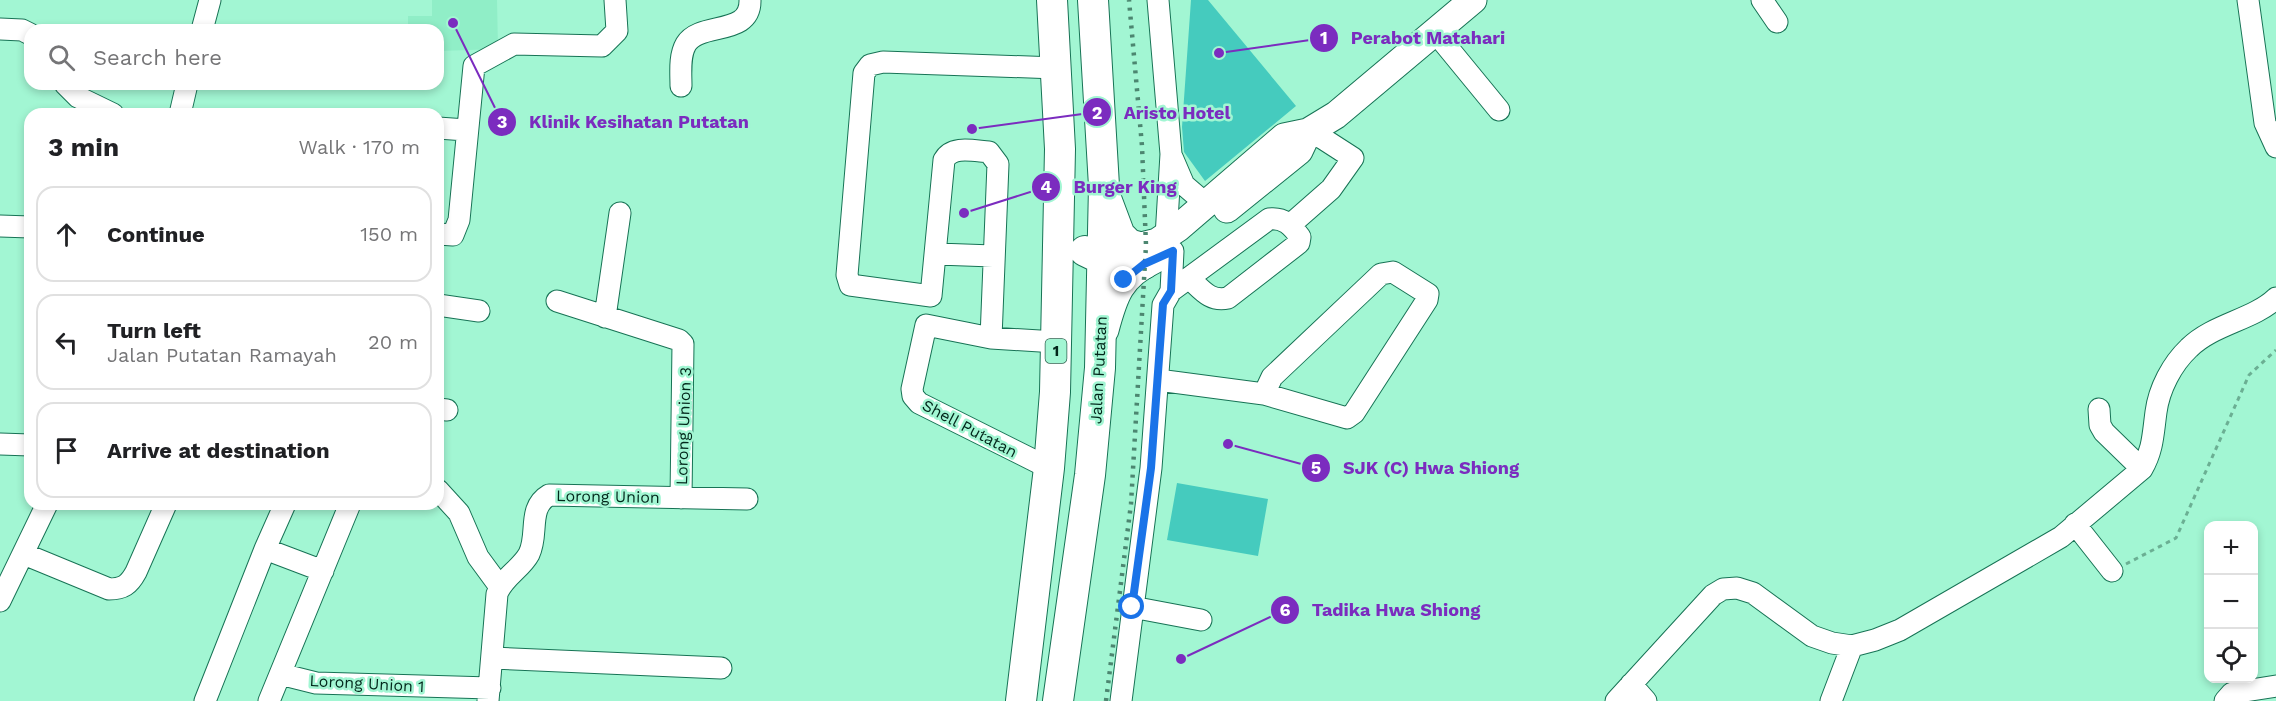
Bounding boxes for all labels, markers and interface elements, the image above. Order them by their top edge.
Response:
callout: Perabot Matahari [1309,20,1517,56]
search box [24,24,444,90]
text: 1 [1320,27,1328,48]
text: Perabot Matahari [1351,27,1505,48]
icon: search [45,41,78,74]
text: Search here [93,45,222,70]
callout: Aristo Hotel [1082,94,1243,130]
text: 2 [1092,102,1102,123]
text: Aristo Hotel [1124,102,1230,123]
callout: Klinik Kesihatan Putatan [487,104,761,140]
text: 3 [497,111,507,132]
text: Klinik Kesihatan Putatan [529,111,749,132]
text: 3 min [48,132,119,162]
text: Walk · 170 m [299,135,420,159]
callout: Burger King [1031,169,1189,205]
text: 4 [1040,176,1052,197]
text: Burger King [1073,176,1177,197]
icon: ahead [50,218,83,251]
text: Continue [107,222,205,247]
text: 150 m [360,222,418,246]
route end [1110,266,1136,292]
street label: Jalan Putatan [1086,316,1111,424]
text: Turn left [107,318,201,343]
icon: left [50,326,83,359]
text: 20 m [368,330,418,354]
road number: 1 [1046,339,1066,363]
text: Jalan Putatan Ramayah [107,343,337,367]
street label: Lorong Union 3 [672,367,695,486]
street label: Shell Putatan [919,395,1021,461]
icon: arrive [50,434,83,467]
text: Arrive at destination [107,438,330,463]
callout: SJK (C) Hwa Shiong [1301,450,1531,486]
text: 5 [1311,457,1321,478]
text: SJK (C) Hwa Shiong [1343,457,1520,478]
street label: Lorong Union [556,486,660,507]
map controls [2204,521,2258,683]
button: + [2204,521,2258,575]
button: − [2204,575,2258,629]
callout: Tadika Hwa Shiong [1270,592,1493,628]
route start [1118,593,1144,619]
text: 6 [1279,599,1291,620]
text: Tadika Hwa Shiong [1312,599,1481,620]
button: locate [2204,629,2258,683]
street label: Lorong Union 1 [309,671,425,696]

